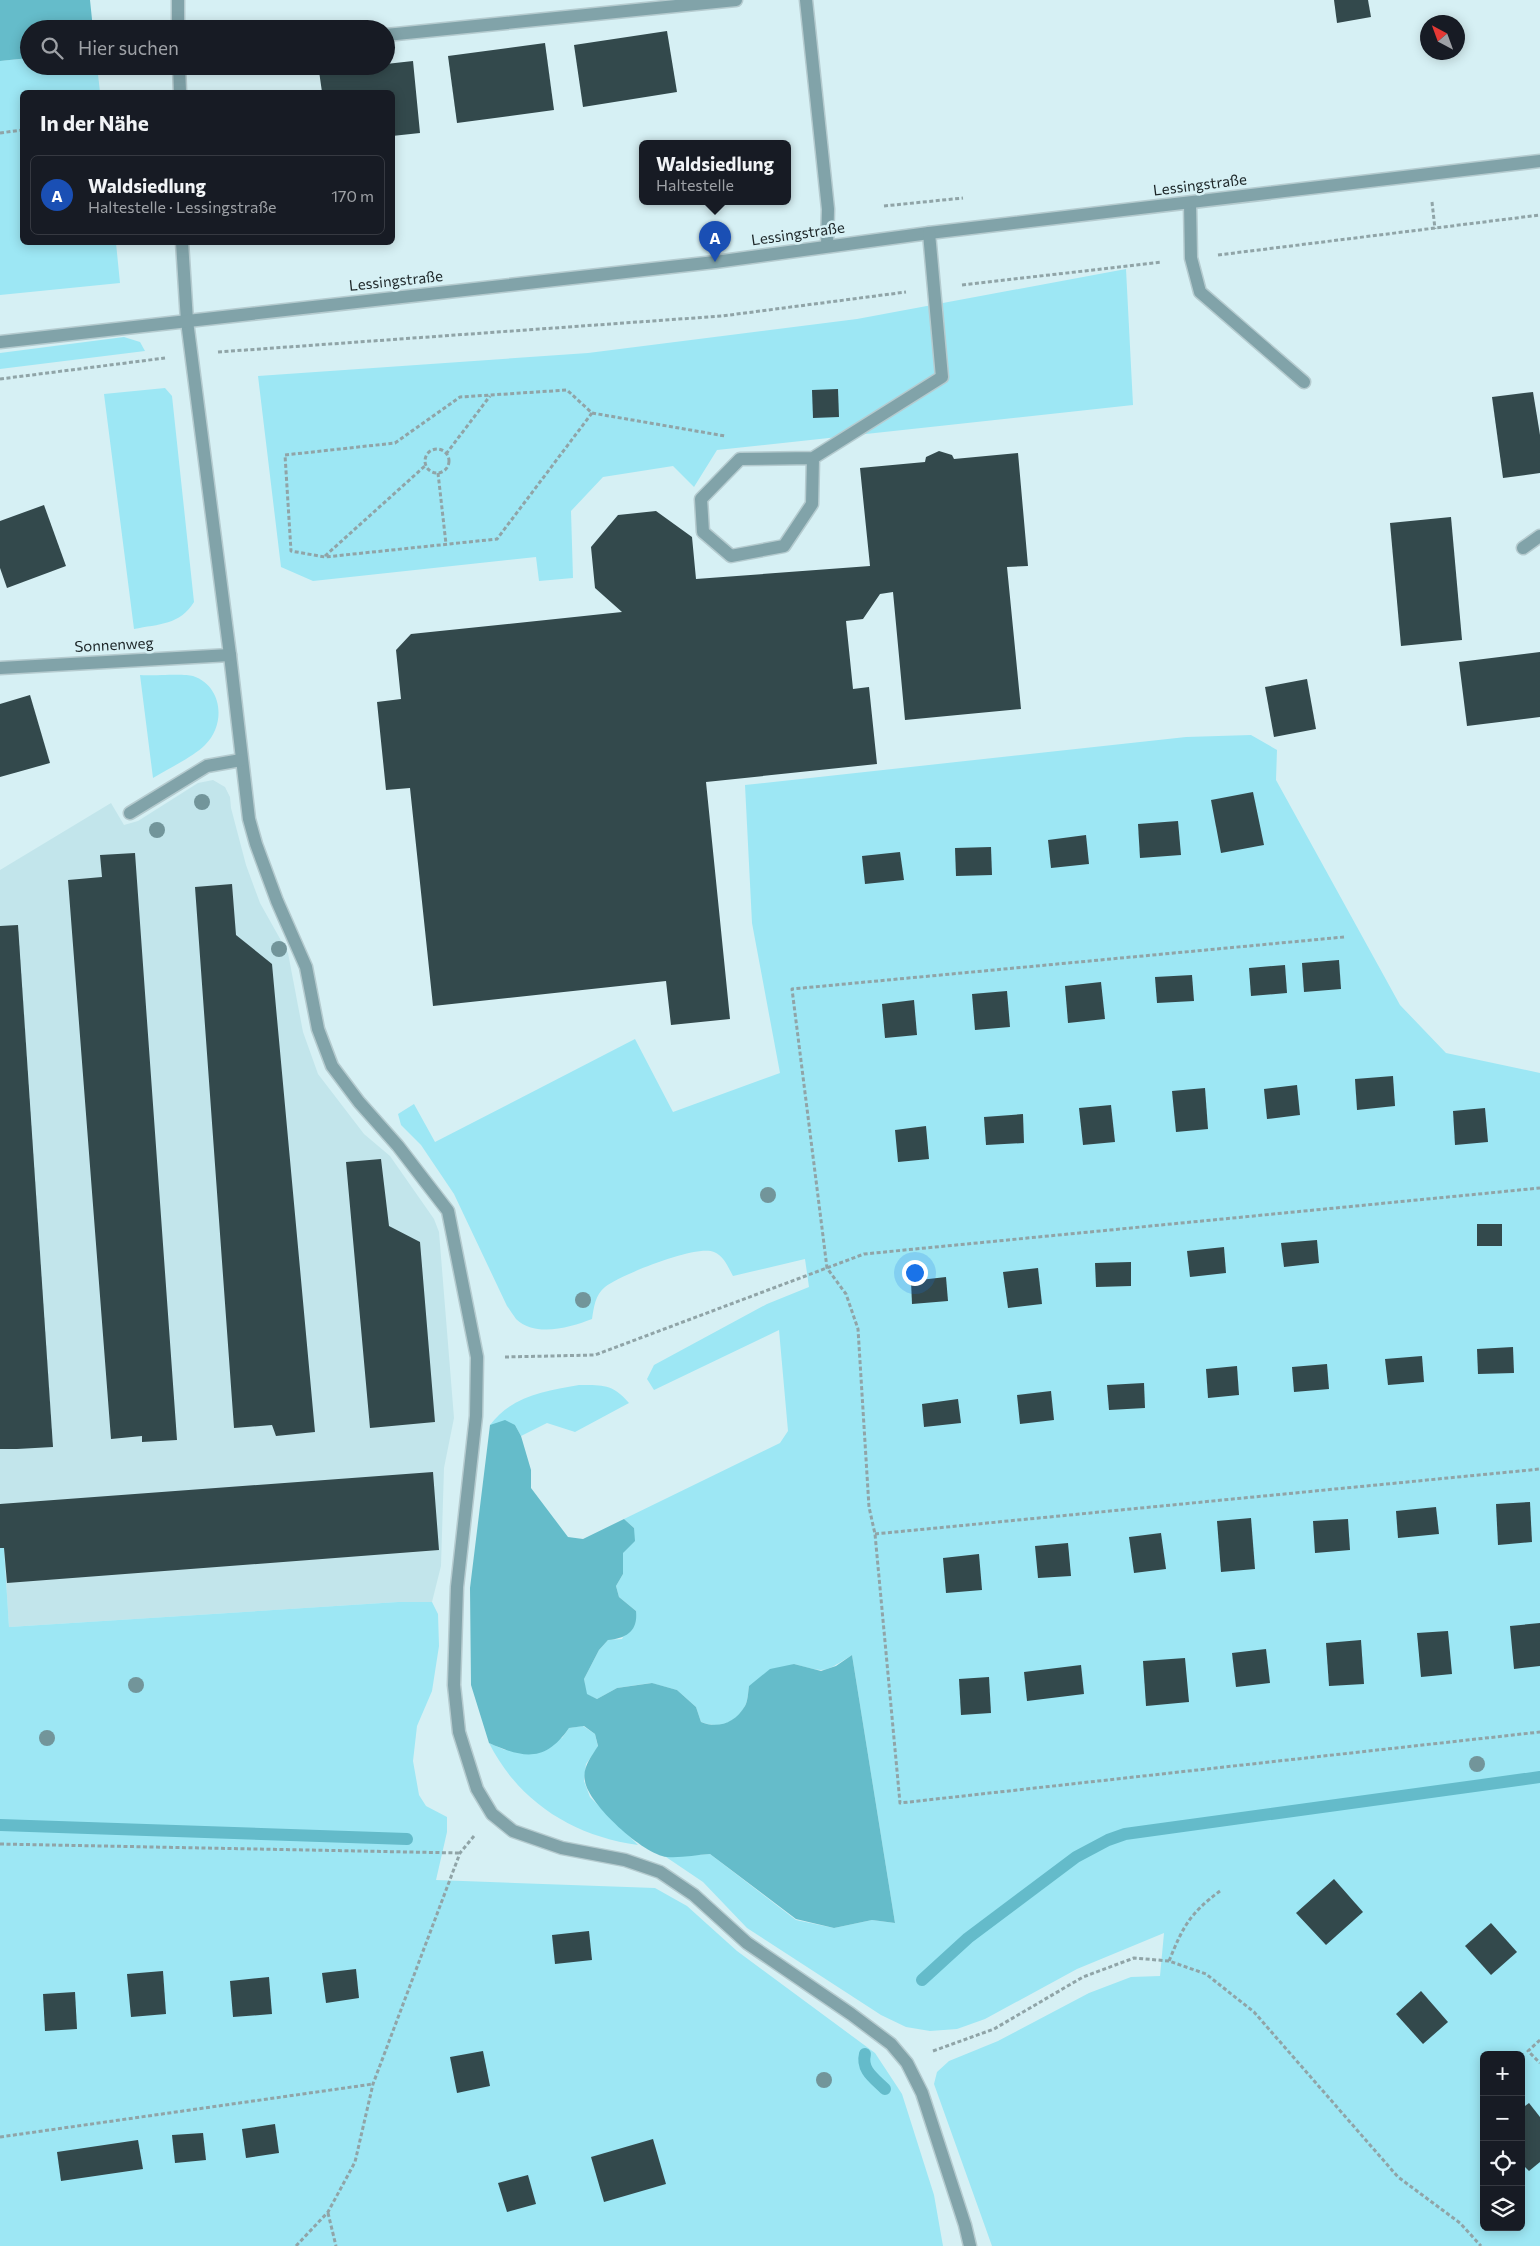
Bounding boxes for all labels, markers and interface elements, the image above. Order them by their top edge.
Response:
north arrow [1420,15,1465,60]
search box [20,20,395,75]
icon: search [38,34,66,62]
text: Hier suchen [78,36,179,59]
text: In der Nähe [40,110,149,135]
popup [639,140,791,205]
text: Waldsiedlung [656,152,774,175]
street label: Lessingstraße [1152,169,1248,199]
text: Waldsiedlung [88,174,206,197]
text: Haltestelle [656,175,734,194]
text: A [51,186,63,205]
text: 170 m [331,186,374,205]
text: Haltestelle · Lessingstraße [88,197,277,216]
street label: Lessingstraße [750,218,846,248]
pin: A [699,221,731,262]
street label: Lessingstraße [348,266,444,294]
street label: Sonnenweg [74,633,154,655]
your location [902,1260,928,1286]
map controls [1480,2051,1525,2231]
button: + [1480,2051,1525,2096]
button: − [1480,2096,1525,2141]
button: locate [1480,2141,1525,2186]
button: layers [1480,2186,1525,2231]

